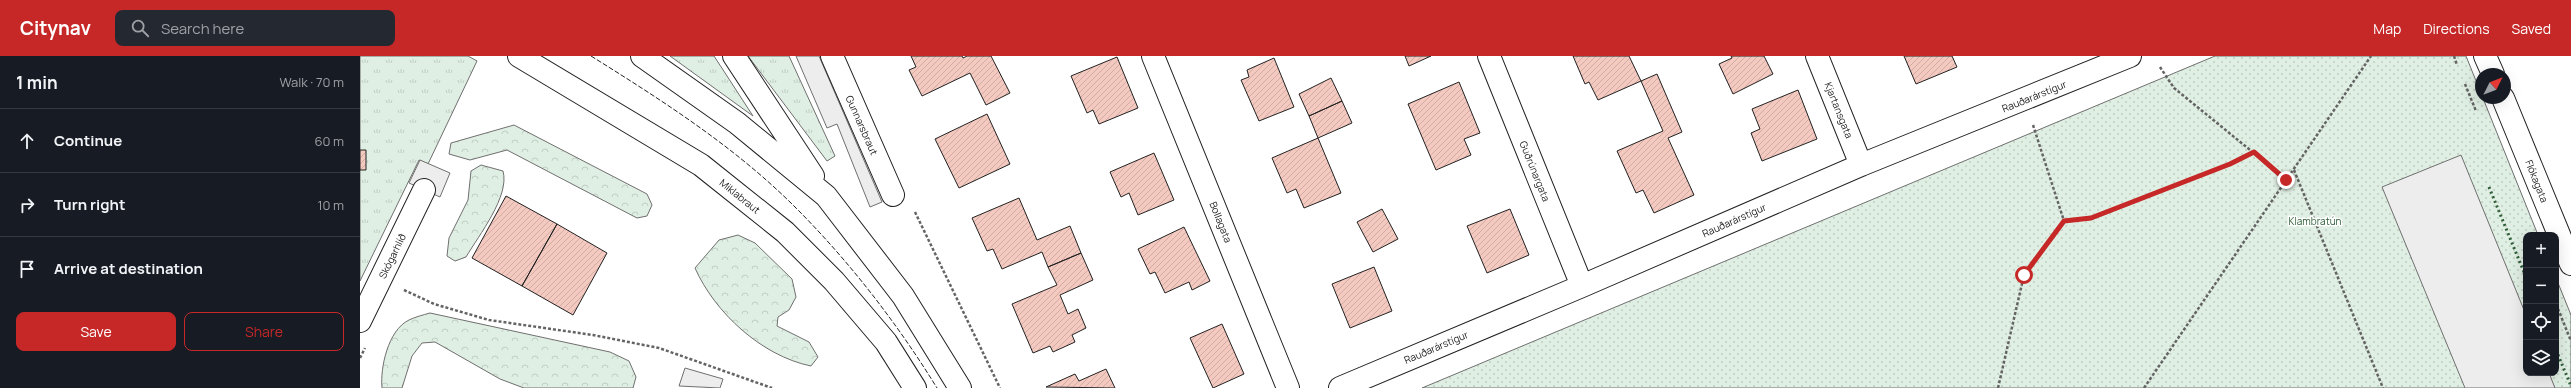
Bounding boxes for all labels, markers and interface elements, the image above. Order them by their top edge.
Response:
search box [115,10,395,46]
text: Citynav [20,15,91,41]
icon: search [129,17,151,39]
text: Search here [161,18,244,39]
text: Map [2373,19,2401,38]
text: Directions [2423,19,2490,38]
text: Saved [2512,19,2551,38]
north arrow [2475,68,2511,104]
text: 1 min [16,71,58,94]
text: Walk · 70 m [279,73,344,91]
street label: Rauðarárstígur [2000,77,2069,115]
street label: Kjartansgata [1821,80,1857,140]
street label: Gunnarsbraut [843,93,881,157]
icon: ahead [16,130,38,152]
text: Continue [54,130,122,151]
text: 60 m [314,132,344,150]
street label: Guðrúnargata [1516,139,1554,203]
street label: Flókagata [2522,158,2552,204]
route end [2277,171,2295,189]
street label: Miklabraut [717,175,763,217]
icon: right [16,194,38,216]
text: Turn right [54,194,125,215]
text: 10 m [317,196,344,214]
street label: Bollagata [1206,199,1236,245]
street label: Rauðarárstígur [1700,199,1769,240]
park label: Klambratún [2288,214,2342,228]
street label: Skógarhlíð [375,231,409,281]
map controls [2523,232,2559,376]
button: + [2523,232,2559,268]
icon: arrive [16,258,38,280]
text: Arrive at destination [54,258,203,279]
route start [2015,266,2033,284]
button: − [2523,268,2559,304]
button: locate [2523,304,2559,340]
button: Save [16,312,176,351]
button: Share [184,312,344,351]
street label: Rauðarárstígur [1402,327,1471,367]
button: layers [2523,340,2559,376]

